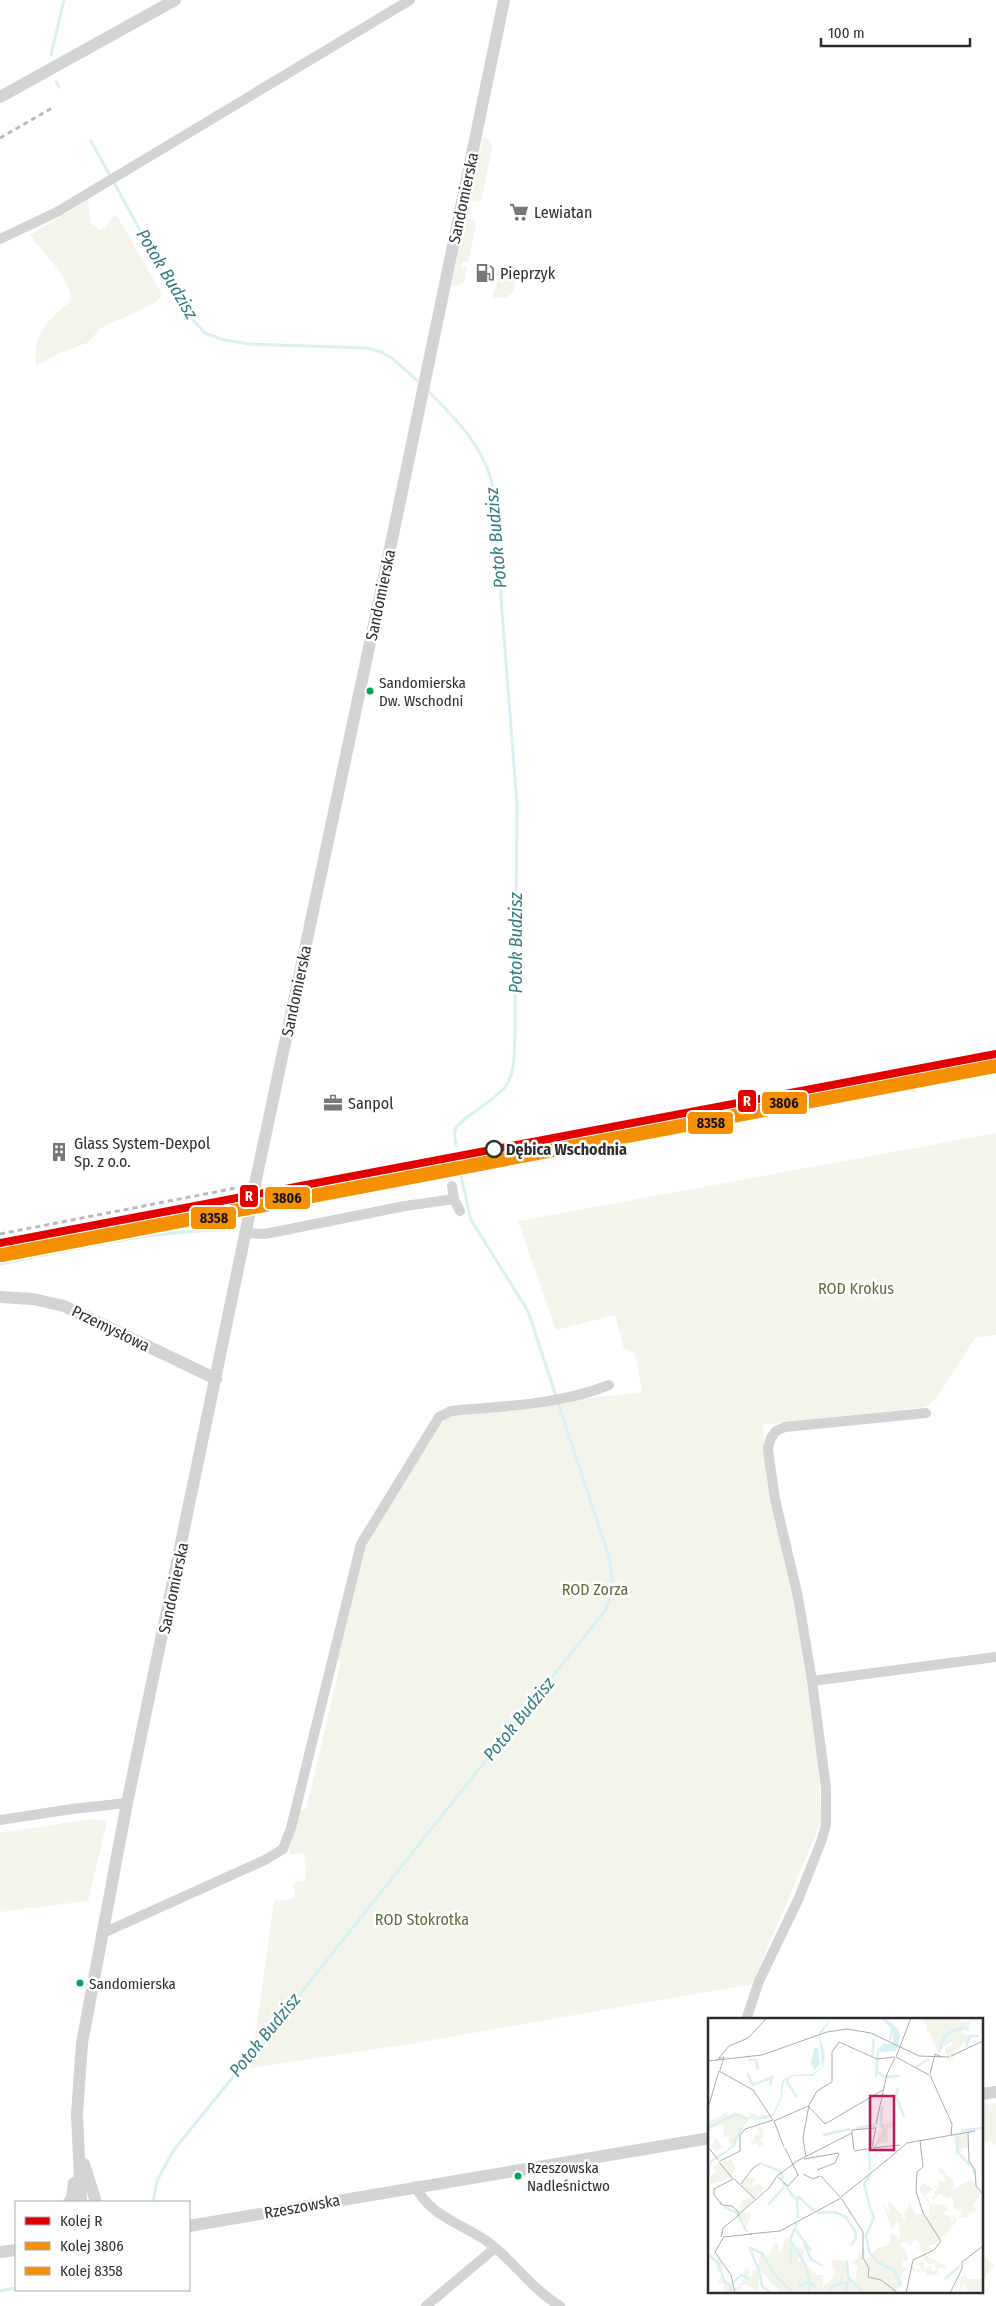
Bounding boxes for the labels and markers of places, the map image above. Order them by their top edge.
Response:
supermarket icon: Lewiatan [508,201,530,223]
place label: Lewiatan [534,203,592,222]
fuel station icon: Pieprzyk [474,262,496,284]
place label: Pieprzyk [500,264,556,283]
place label: Sandomierska Dw. Wschodni [379,674,466,710]
marker: Sandomierska Dw. Wschodni [365,686,375,696]
office icon: Sanpol [322,1092,344,1114]
place label: Sanpol [348,1094,393,1113]
place label: Glass System-Dexpol Sp. z o.o. [74,1134,210,1171]
marker: Dębica Wschodnia [485,1140,503,1158]
place label: Dębica Wschodnia [506,1140,627,1159]
building icon: Glass System-Dexpol Sp. z o.o. [48,1141,70,1163]
place label: Sandomierska [89,1975,176,1993]
marker: Sandomierska [75,1978,85,1988]
place label: Rzeszowska Nadleśnictwo [527,2159,610,2195]
marker: Rzeszowska Nadleśnictwo [513,2171,523,2181]

